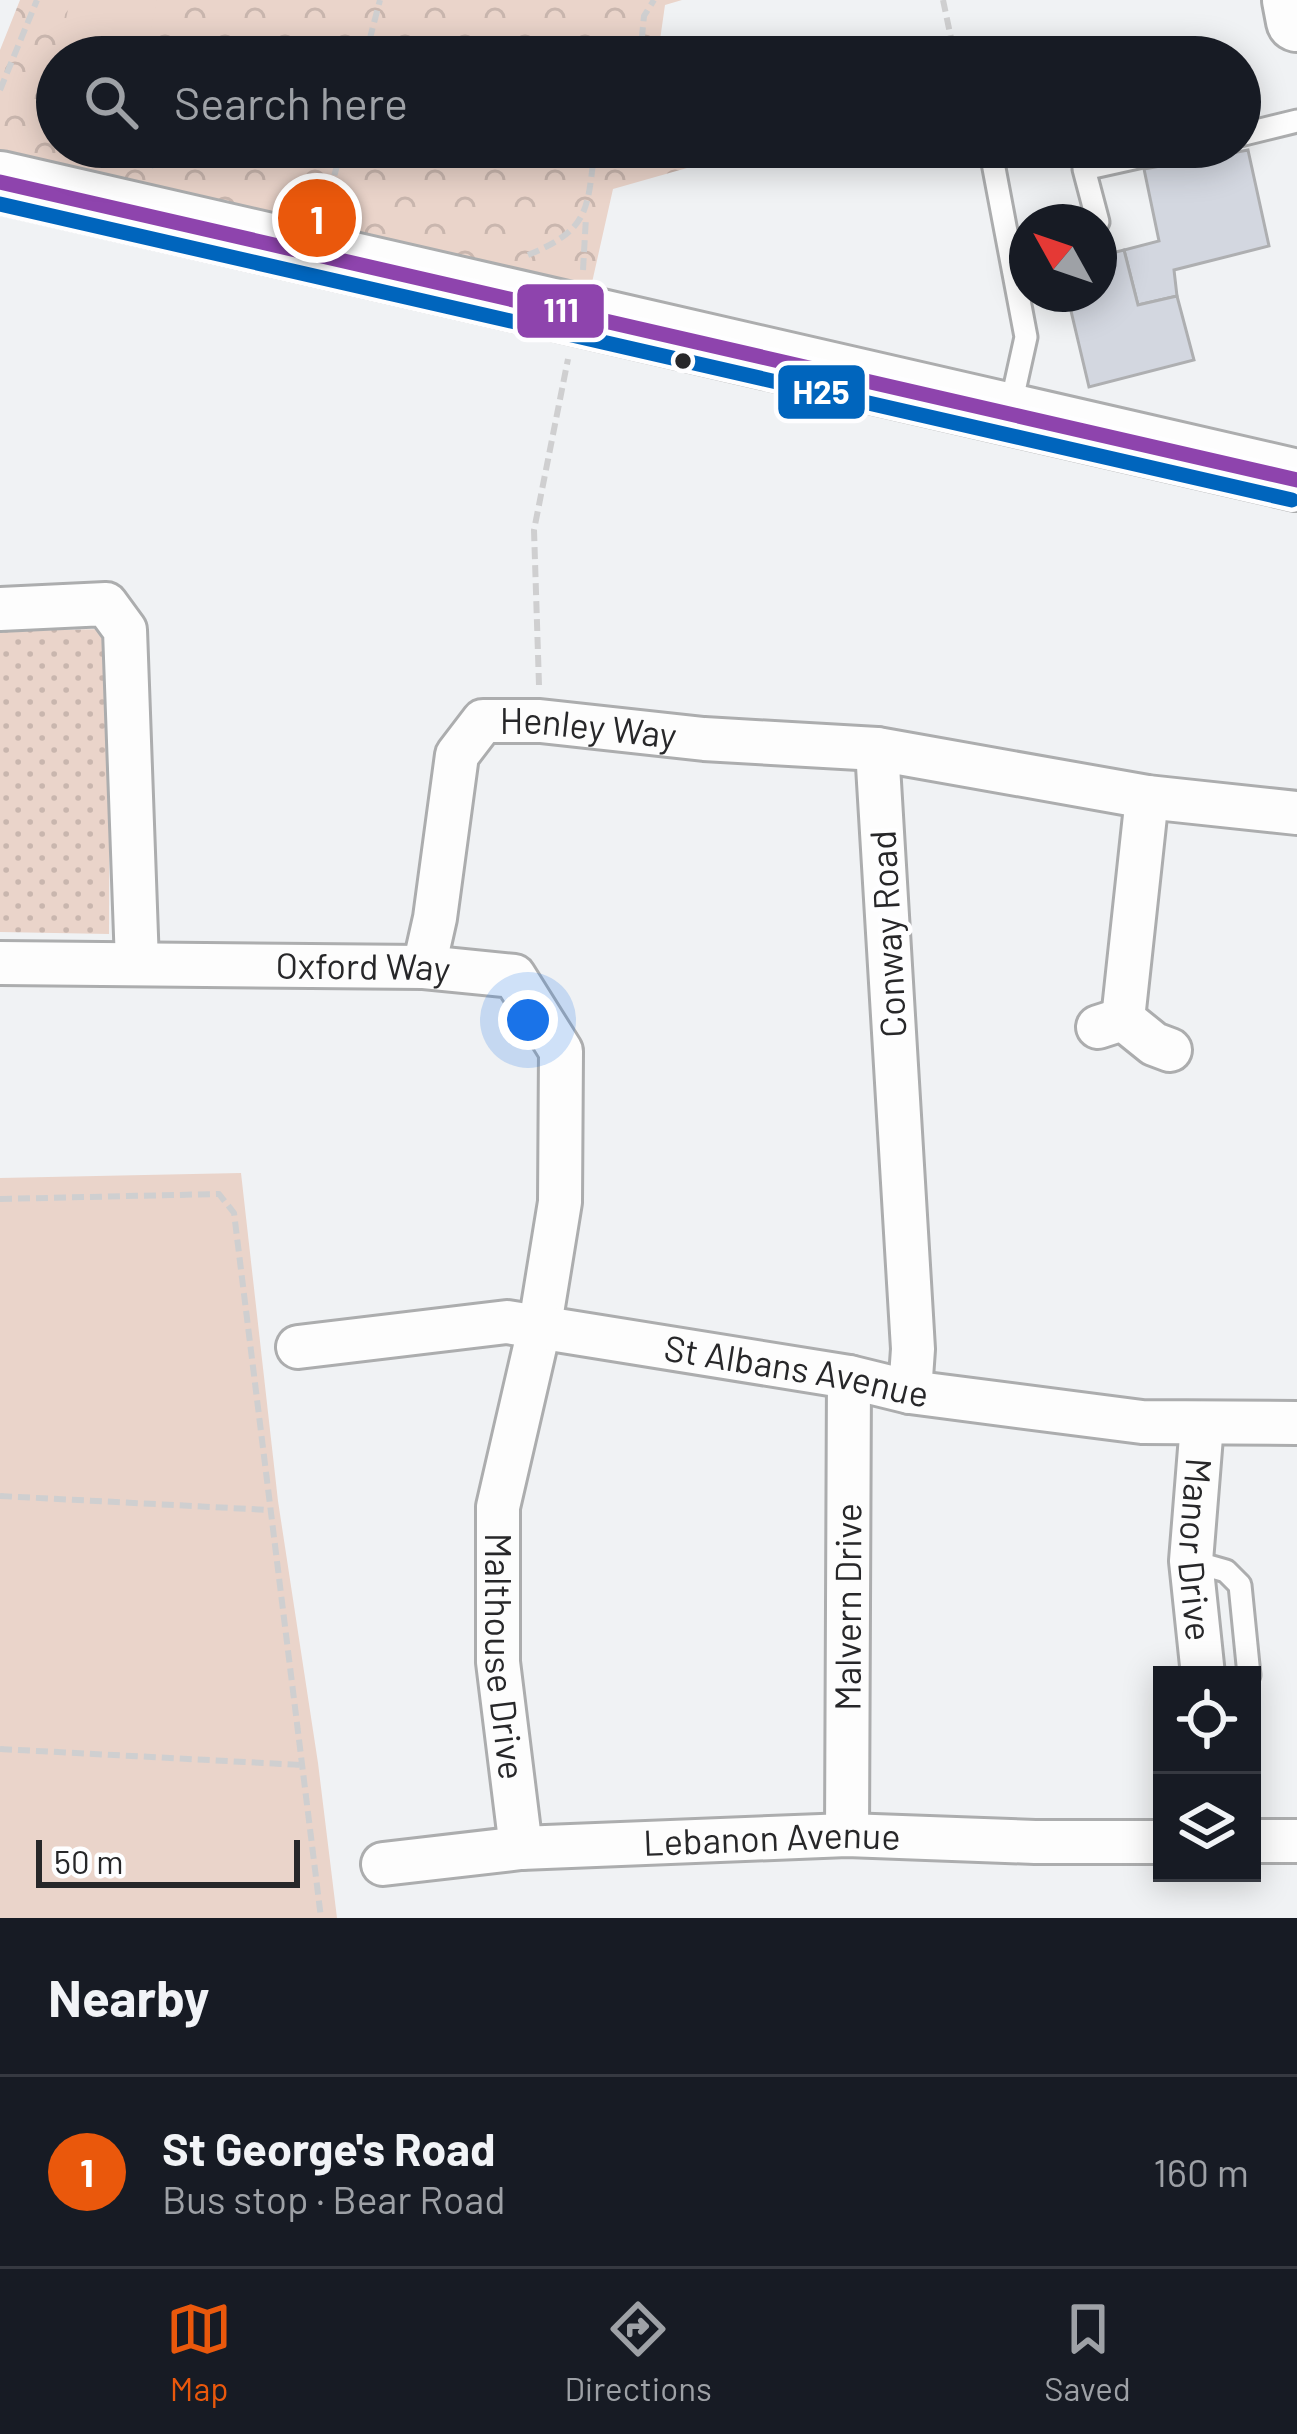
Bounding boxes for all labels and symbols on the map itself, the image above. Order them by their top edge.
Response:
pin: 1 [278,173,356,263]
north arrow [1009,204,1117,312]
line badge: 111 [515,282,606,340]
text: 111 [543,289,579,329]
unlabelled marker [672,350,694,372]
line badge: H25 [776,363,867,421]
text: H25 [793,371,850,411]
street label: Henley Way [500,698,679,756]
street label: Conway Road [860,829,913,1039]
street label: Oxford Way [275,943,453,990]
your location [498,990,558,1050]
street label: St Albans Avenue [661,1325,931,1414]
street label: Manor Drive [1171,1457,1222,1643]
street label: Malvern Drive [825,1503,868,1711]
street label: Malthouse Drive [477,1533,535,1782]
street label: Lebanon Avenue [642,1812,901,1863]
scale bar [36,1834,300,1887]

